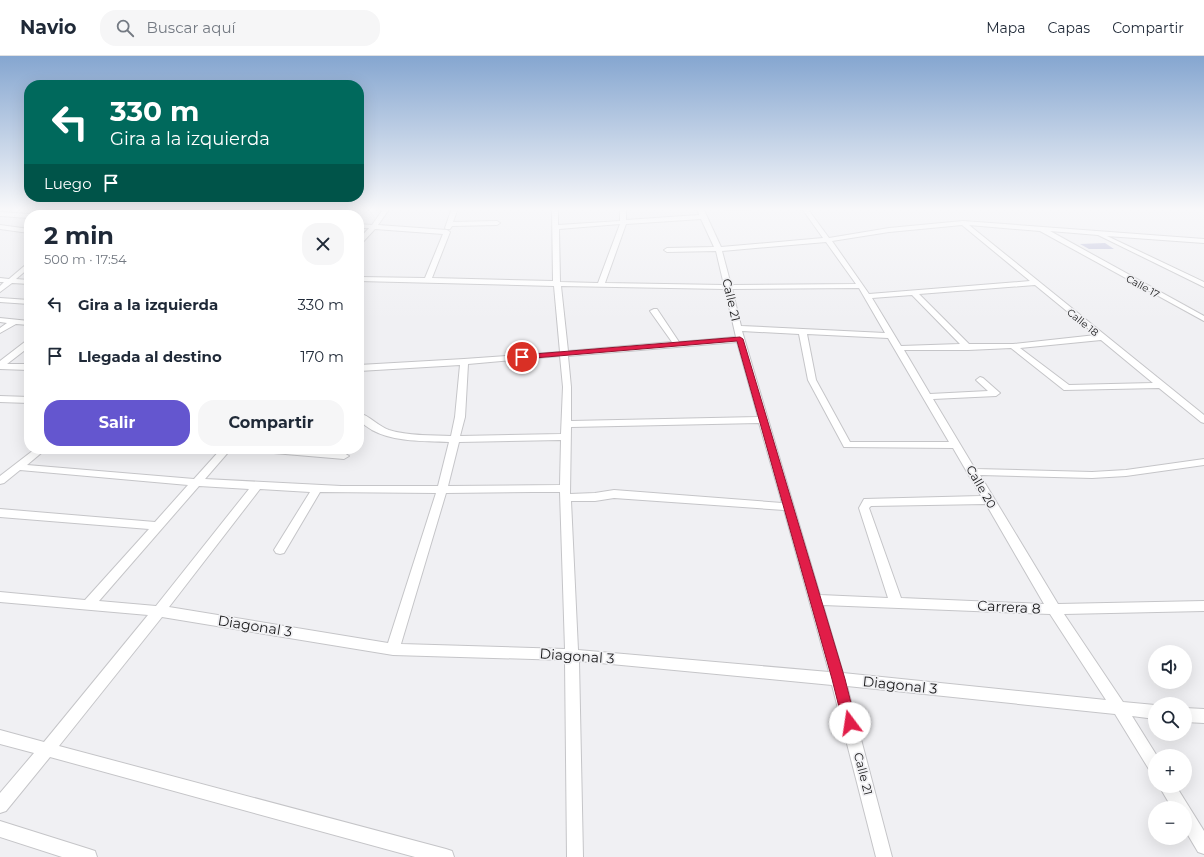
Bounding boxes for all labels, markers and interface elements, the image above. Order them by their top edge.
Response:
search box [100,10,380,46]
text: Navio [20,16,76,39]
icon: search [114,17,136,39]
text: Buscar aquí [146,18,236,37]
text: Mapa [986,19,1026,37]
text: Capas [1048,19,1090,37]
text: Compartir [1112,19,1184,37]
text: 330 m [110,94,199,128]
icon: left [44,96,96,148]
text: Gira a la izquierda [110,128,270,150]
icon: arrive [100,172,122,194]
text: Luego [44,174,92,193]
text: 2 min [44,221,114,250]
button: close [302,223,344,265]
text: 500 m · 17:54 [44,251,127,267]
street label: Calle 17 [1124,272,1162,301]
street label: Calle 21 [719,277,744,323]
icon: left [44,293,66,315]
text: Gira a la izquierda [78,295,218,314]
text: 330 m [297,295,344,314]
street label: Calle 18 [1064,306,1101,339]
pin [505,340,539,374]
icon: arrive [44,345,66,367]
icon: arrive [511,346,533,368]
text: Llegada al destino [78,347,222,366]
text: 170 m [300,347,344,366]
button: Salir [44,400,190,446]
button: Compartir [198,400,344,446]
street label: Calle 20 [963,463,1000,511]
street label: Carrera 8 [977,596,1041,618]
street label: Diagonal 3 [217,611,294,641]
street label: Diagonal 3 [539,644,615,668]
map controls [1148,645,1192,845]
button: sound [1148,645,1192,689]
street label: Diagonal 3 [862,672,938,698]
button: search [1148,697,1192,741]
position arrow [829,702,871,744]
button: + [1148,749,1192,793]
street label: Calle 21 [851,751,876,797]
button: − [1148,801,1192,845]

